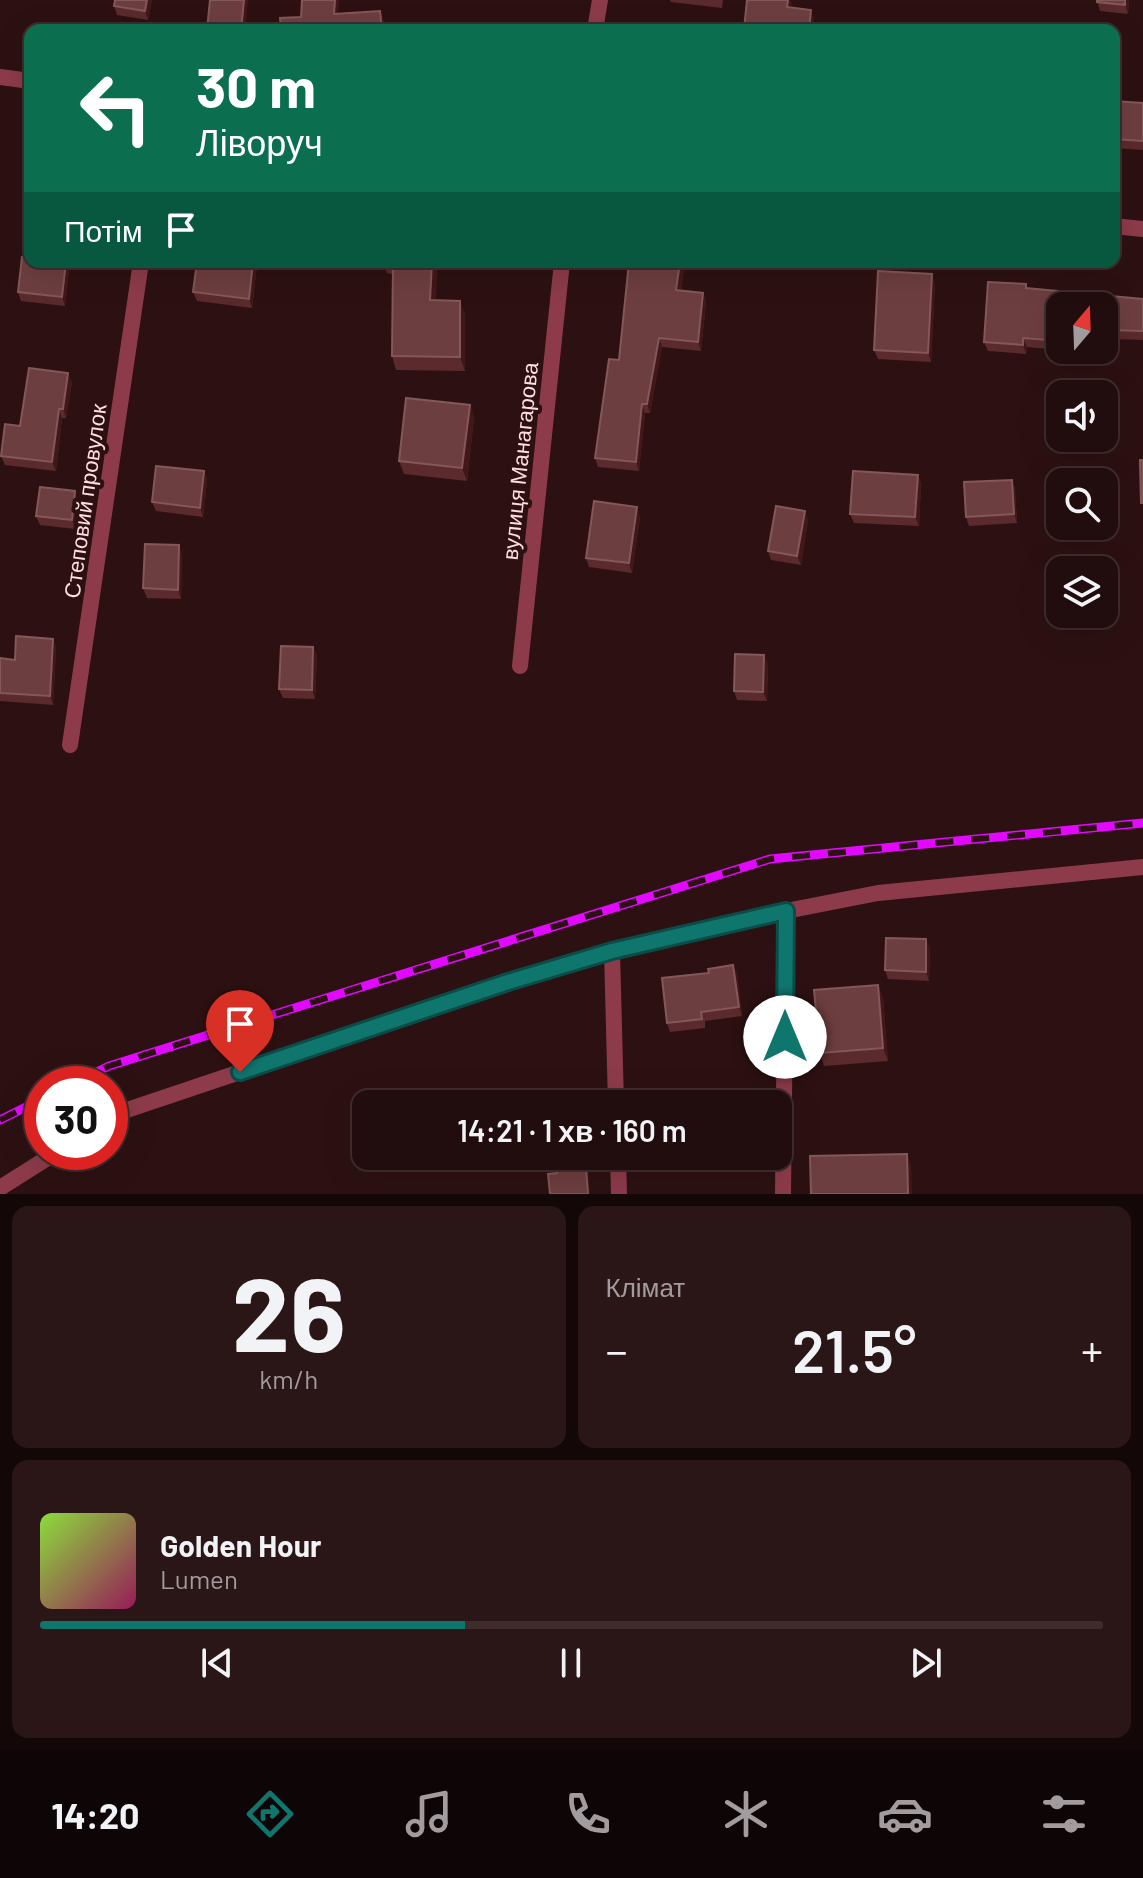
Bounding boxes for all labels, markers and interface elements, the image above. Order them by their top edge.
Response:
text: 30 m [196,52,316,119]
icon: left [64,56,168,160]
text: Ліворуч [196,120,323,163]
icon: arrive [159,208,203,252]
text: Потім [64,212,143,248]
north arrow [1046,292,1118,364]
map controls [1046,292,1118,628]
street label: вулиця Манагарова [496,360,543,561]
button: sound [1046,380,1118,452]
street label: Степовий провулок [57,402,112,600]
button: search [1046,468,1118,540]
button: layers [1046,556,1118,628]
pin [206,990,274,1072]
position arrow [743,995,827,1079]
icon: arrive [218,1002,262,1046]
speed limit sign: 30 [24,1066,128,1170]
text: 14:21 · 1 хв · 160 m [457,1112,687,1148]
text: 26 [232,1248,346,1373]
text: Клімат [606,1271,685,1302]
text: 21.5° [792,1313,917,1385]
text: − [606,1323,628,1376]
text: + [1081,1323,1103,1376]
text: km/h [259,1363,318,1394]
text: Golden Hour [160,1527,322,1563]
text: Lumen [160,1563,238,1594]
icon: previous [195,1641,239,1685]
icon: pause [549,1641,593,1685]
icon: next [904,1641,948,1685]
icon: directions [242,1786,298,1842]
icon: music [401,1786,457,1842]
icon: phone [560,1786,616,1842]
icon: climate [718,1786,774,1842]
icon: car [877,1786,933,1842]
icon: filters [1036,1786,1092,1842]
text: 14:20 [51,1793,140,1836]

